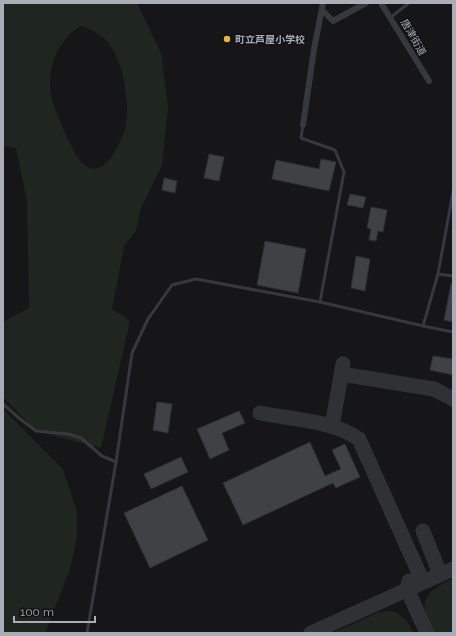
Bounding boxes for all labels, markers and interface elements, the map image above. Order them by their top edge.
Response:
street label: 唐津街道 [399,17,428,57]
marker: 町立芦屋小学校 [222,34,232,44]
place label: 町立芦屋小学校 [235,34,305,45]
scale bar [14,598,95,624]
text: 100 m [20,605,54,619]

